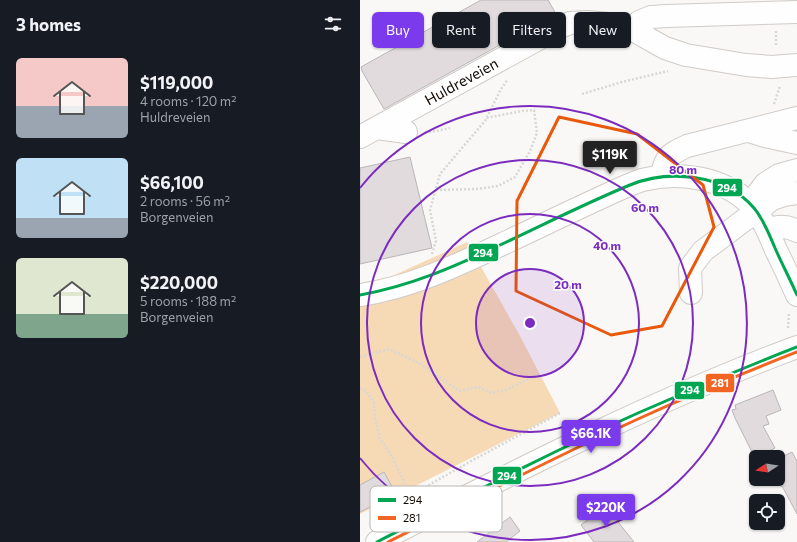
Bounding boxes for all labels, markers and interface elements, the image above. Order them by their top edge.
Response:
chip: Buy [372,12,424,48]
chip: Rent [432,12,490,48]
chip: Filters [498,12,566,48]
chip: New [574,12,631,48]
icon: filters [322,13,344,35]
text: 3 homes [16,14,81,35]
street label: Huldreveien [421,53,501,109]
text: $119,000 [140,72,213,93]
icon: home [48,74,96,122]
text: 4 rooms · 120 m² [140,93,236,109]
text: Huldreveien [140,109,210,125]
pin: $119K [582,141,638,175]
text: $119K [592,146,628,162]
text: 80 m [669,162,697,176]
text: $66,100 [140,172,204,193]
icon: home [48,174,96,222]
line badge: 294 [712,178,743,197]
text: 294 [717,181,737,194]
text: 2 rooms · 56 m² [140,193,230,209]
text: 60 m [631,200,659,214]
text: Borgenveien [140,209,213,225]
text: 40 m [593,238,621,252]
line badge: 294 [468,243,499,262]
text: 294 [473,246,493,259]
text: $220,000 [140,272,218,293]
icon: home [48,274,96,322]
text: 20 m [554,277,582,291]
text: 5 rooms · 188 m² [140,293,236,309]
text: Borgenveien [140,309,213,325]
centre of rings [523,316,537,330]
line badge: 281 [705,373,735,393]
text: 281 [711,376,729,389]
line badge: 294 [674,381,705,400]
text: 294 [680,383,700,396]
pin: $66.1K [558,420,624,454]
text: $66.1K [571,425,611,441]
north arrow [749,450,785,486]
map controls [749,450,785,530]
line badge: 294 [492,466,522,485]
text: 294 [497,469,517,482]
legend [370,486,502,532]
text: 294 [403,493,423,506]
pin: $220K [578,494,634,528]
button: locate [749,494,785,530]
text: $220K [586,499,626,515]
text: 281 [403,511,420,524]

